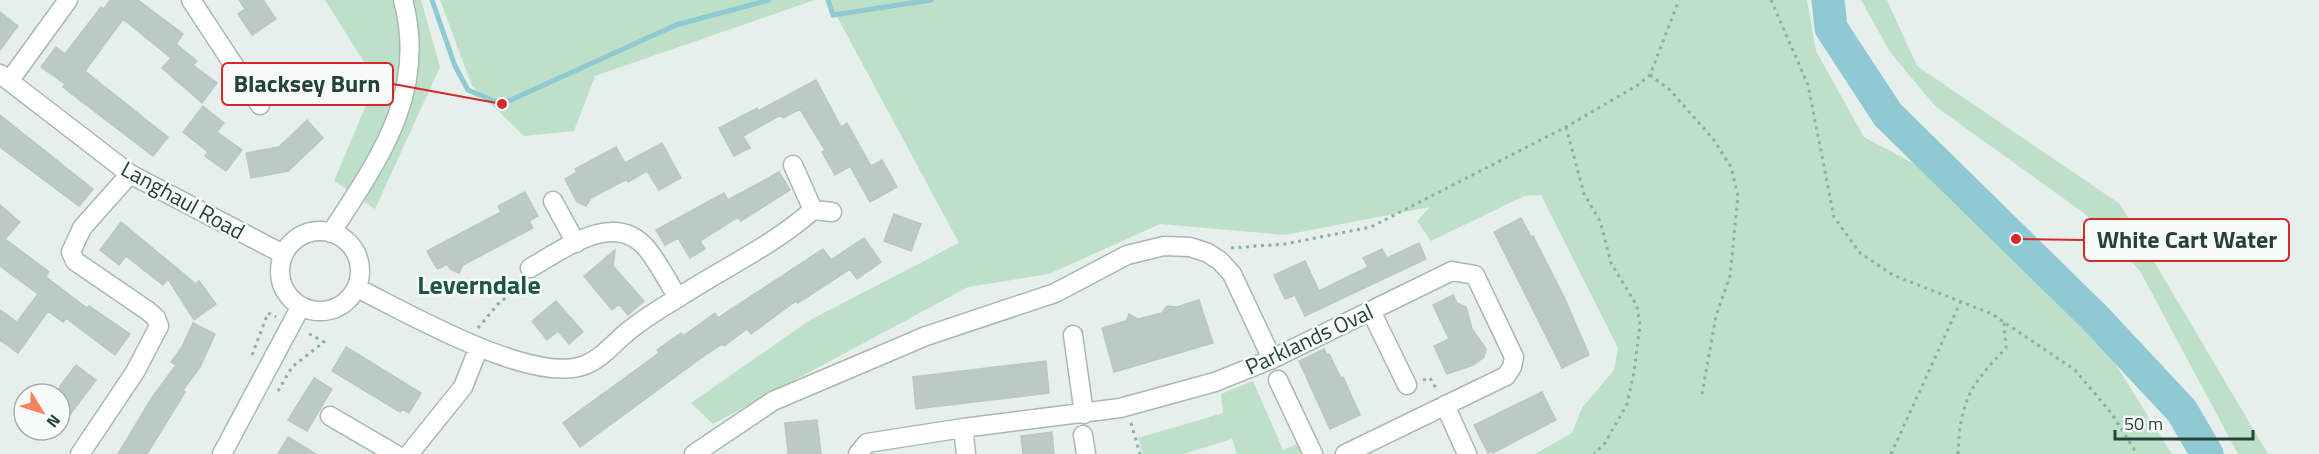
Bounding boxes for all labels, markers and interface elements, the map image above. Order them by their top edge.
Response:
callout: Blacksey Burn [222,63,393,105]
text: Blacksey Burn [233,65,381,101]
street label: Langhaul Road [115,152,251,248]
callout: White Cart Water [2084,219,2289,261]
text: White Cart Water [2097,221,2277,257]
district label: Leverndale [417,265,541,304]
street label: Parklands Oval [1239,294,1379,384]
north arrow [12,382,72,442]
scale bar [2115,403,2253,441]
text: N [41,409,67,433]
text: 50 m [2124,410,2163,437]

